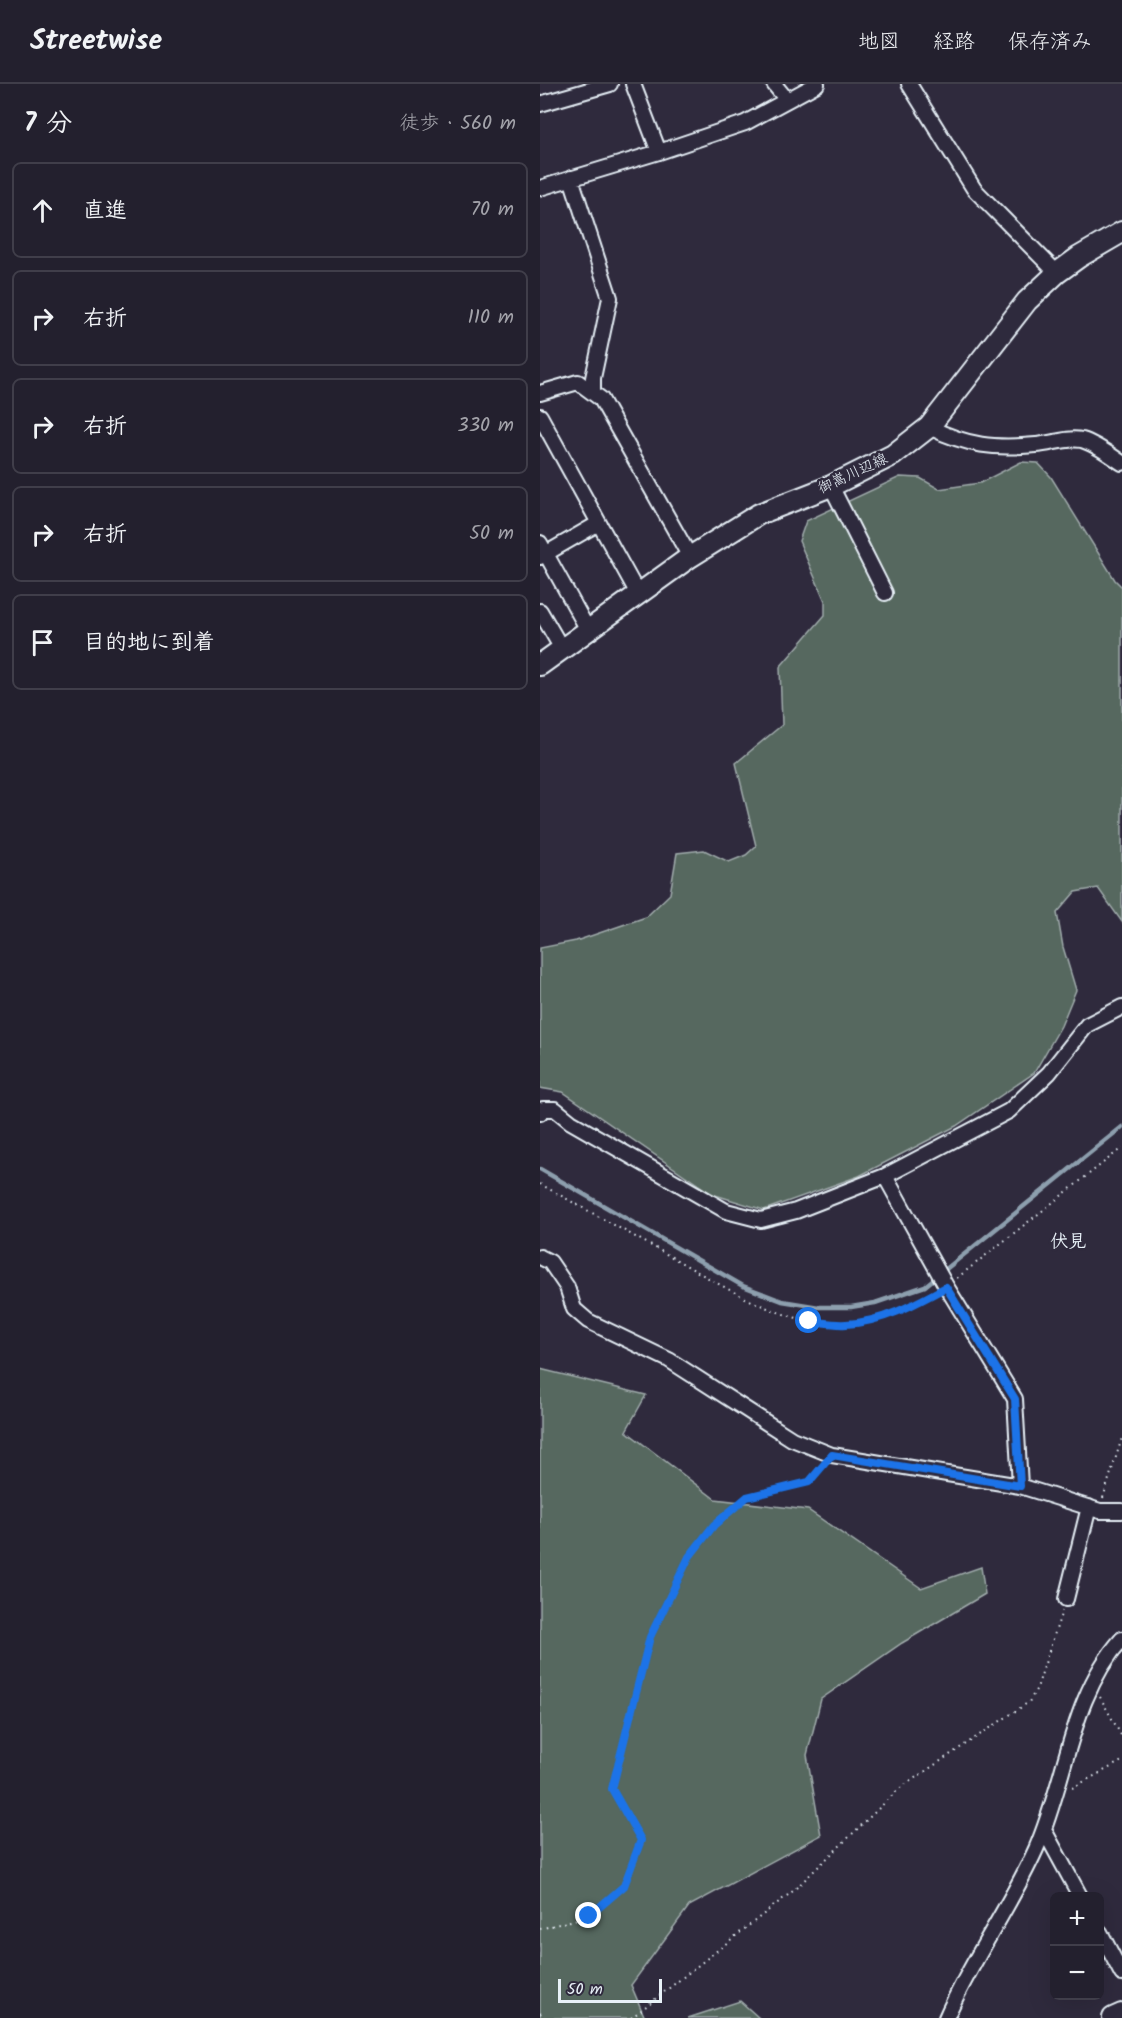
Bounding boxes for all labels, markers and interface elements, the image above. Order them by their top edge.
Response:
text: Streetwise [30,19,162,64]
text: 地図 [858,26,900,59]
text: 経路 [933,26,975,59]
text: 保存済み [1008,26,1092,59]
text: 7 分 [24,103,72,145]
text: 徒歩 · 560 m [399,108,516,140]
icon: ahead [26,194,59,227]
text: 直進 [83,194,127,229]
text: 70 m [471,194,514,226]
icon: right [26,302,59,335]
text: 右折 [83,302,127,337]
text: 110 m [468,302,514,334]
icon: right [26,410,59,443]
text: 右折 [83,410,127,445]
text: 330 m [457,410,514,442]
street label: 御嵩川辺線 [814,447,892,501]
icon: right [26,518,59,551]
text: 右折 [83,518,127,553]
text: 50 m [469,518,514,550]
icon: arrive [26,626,59,659]
text: 目的地に到着 [83,626,215,661]
district label: 伏見 [1050,1228,1086,1257]
route start [795,1307,821,1333]
map controls [1050,1892,1104,2000]
button: + [1050,1892,1104,1946]
route end [575,1902,601,1928]
button: − [1050,1946,1104,2000]
scale bar [558,1976,662,2004]
text: 50 m [567,1977,603,2002]

